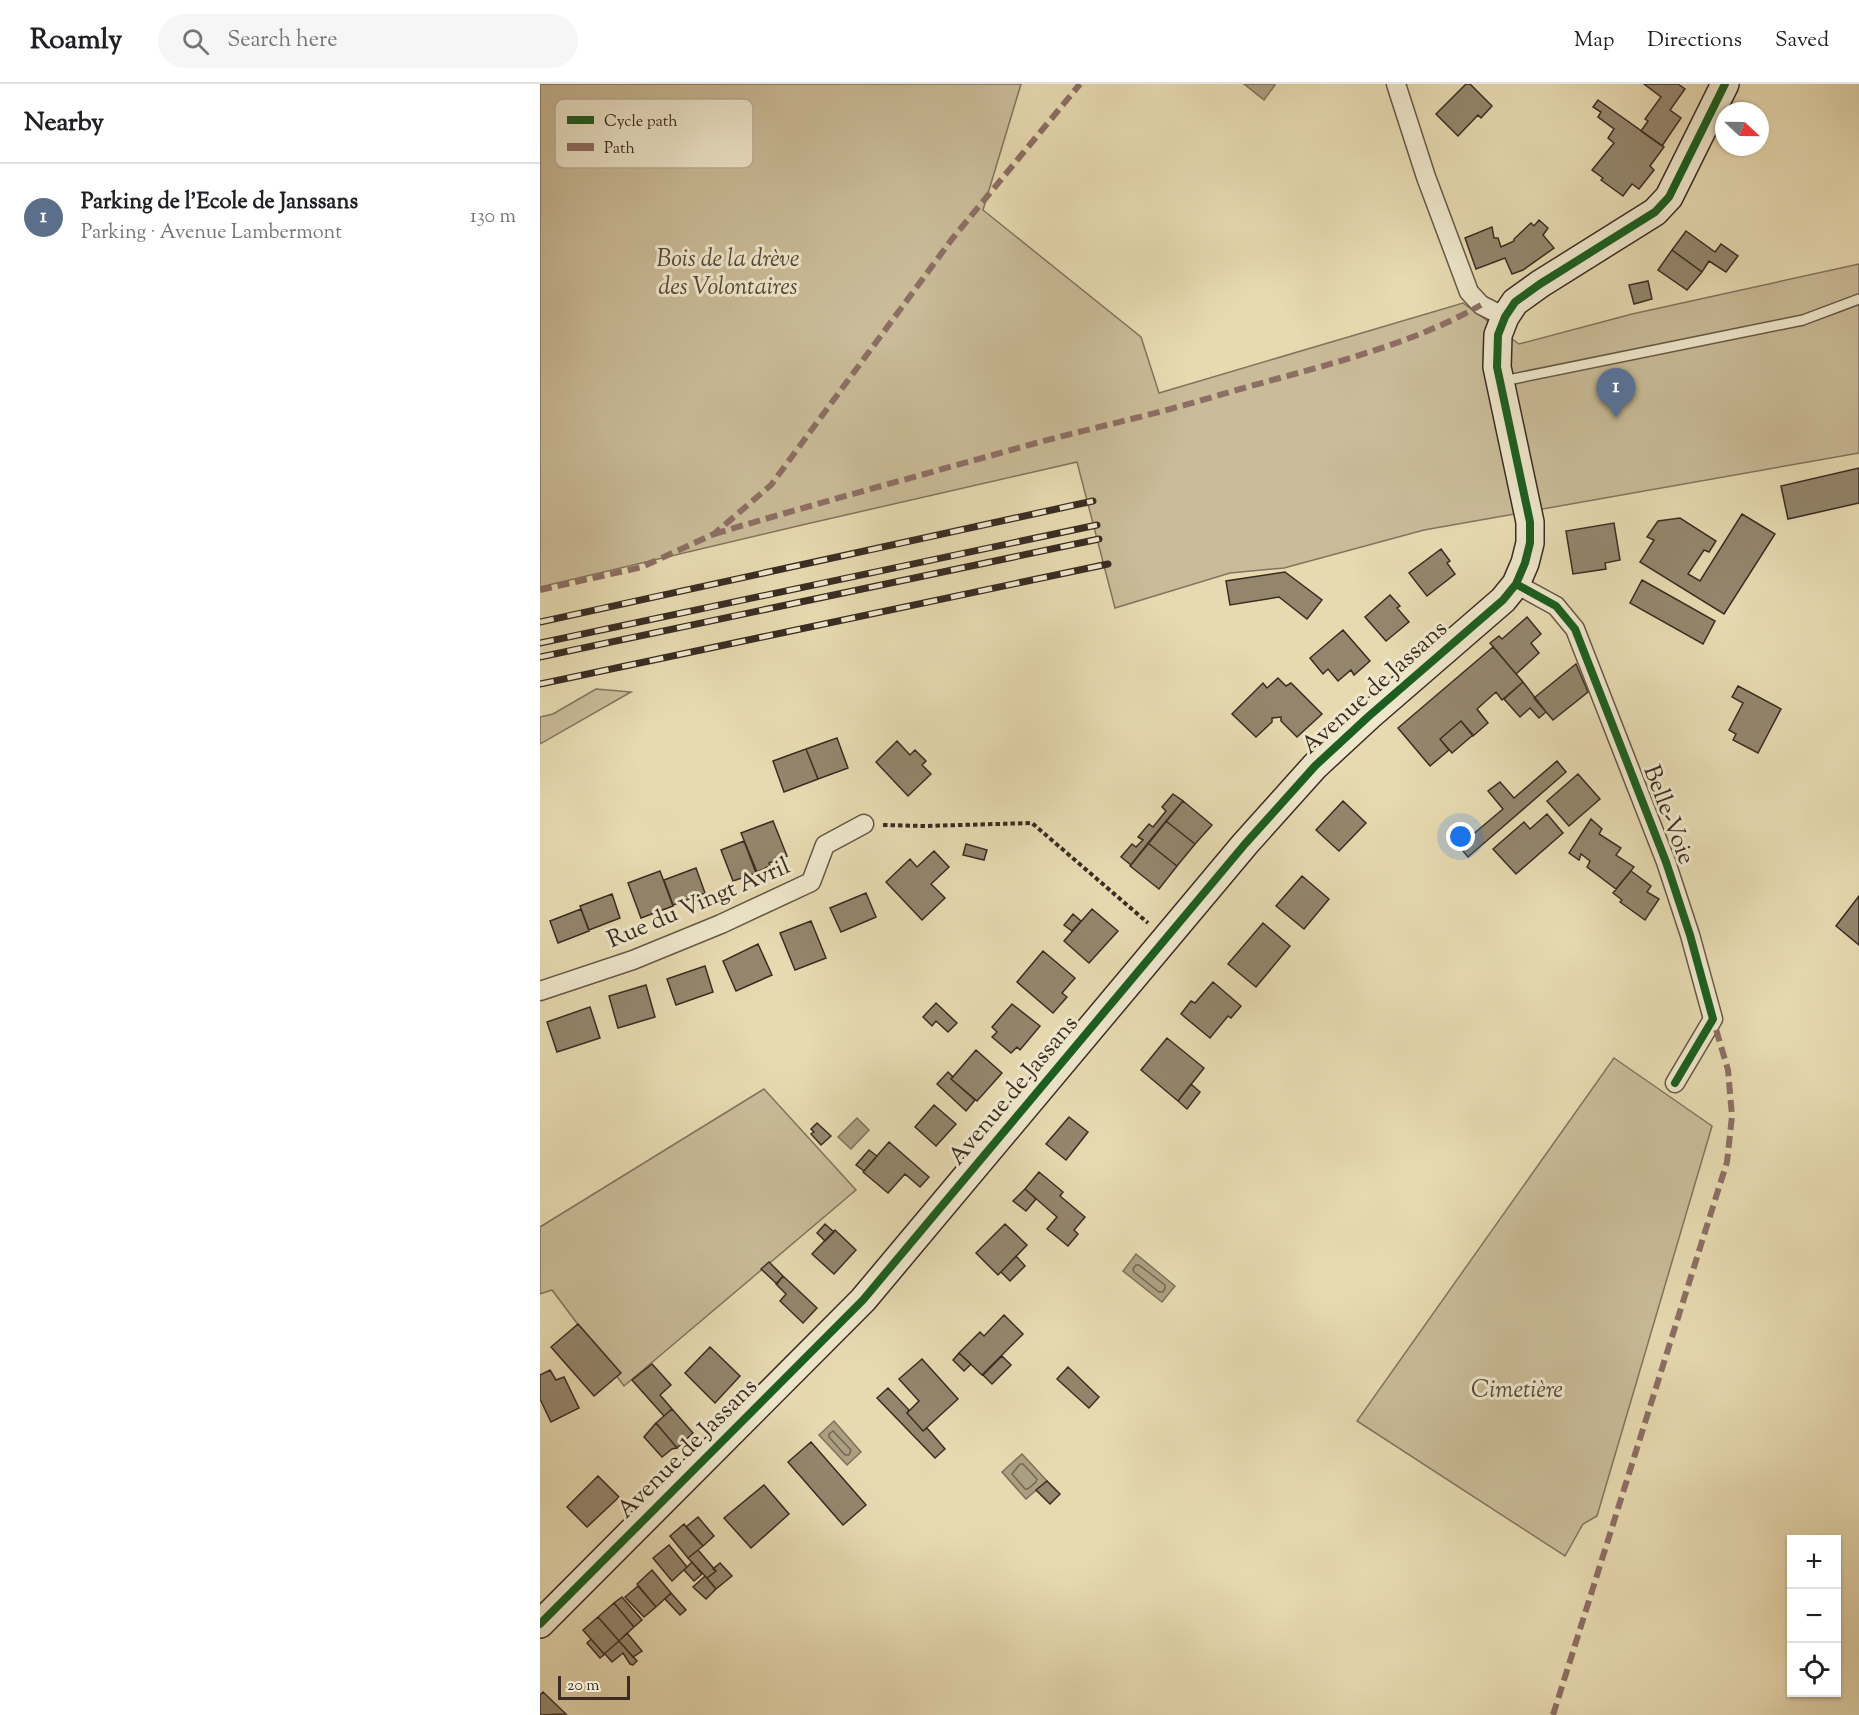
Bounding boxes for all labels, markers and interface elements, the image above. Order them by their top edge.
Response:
search box [158,14,578,68]
text: Roamly [30,21,122,61]
icon: search [179,25,212,58]
text: Search here [227,25,338,57]
text: Map [1574,26,1614,56]
text: Directions [1647,26,1742,56]
text: Saved [1775,26,1829,56]
legend [555,99,753,168]
north arrow [1715,102,1769,156]
text: Nearby [24,105,104,142]
text: Cycle path [604,111,678,134]
text: Path [604,138,635,161]
text: Parking de l'Ecole de Janssans [81,187,358,219]
text: 1 [40,203,47,232]
text: 130 m [470,203,516,232]
text: Parking · Avenue Lambermont [81,219,342,248]
park label: Bois de la drève des Volontaires [657,243,799,305]
pin: 1 [1596,368,1636,418]
street label: Avenue de Jassans [1294,613,1456,763]
street label: Belle-Voie [1634,760,1702,870]
your location [1446,822,1475,851]
street label: Rue du Vingt Avril [602,850,796,958]
street label: Avenue de Jassans [941,1009,1087,1173]
street label: Avenue de Jassans [610,1371,766,1527]
park label: Cimetière [1471,1374,1563,1408]
map controls [1787,1535,1841,1697]
button: + [1787,1535,1841,1589]
button: − [1787,1589,1841,1643]
button: locate [1787,1643,1841,1697]
scale bar [558,1673,630,1700]
text: 20 m [567,1675,600,1698]

